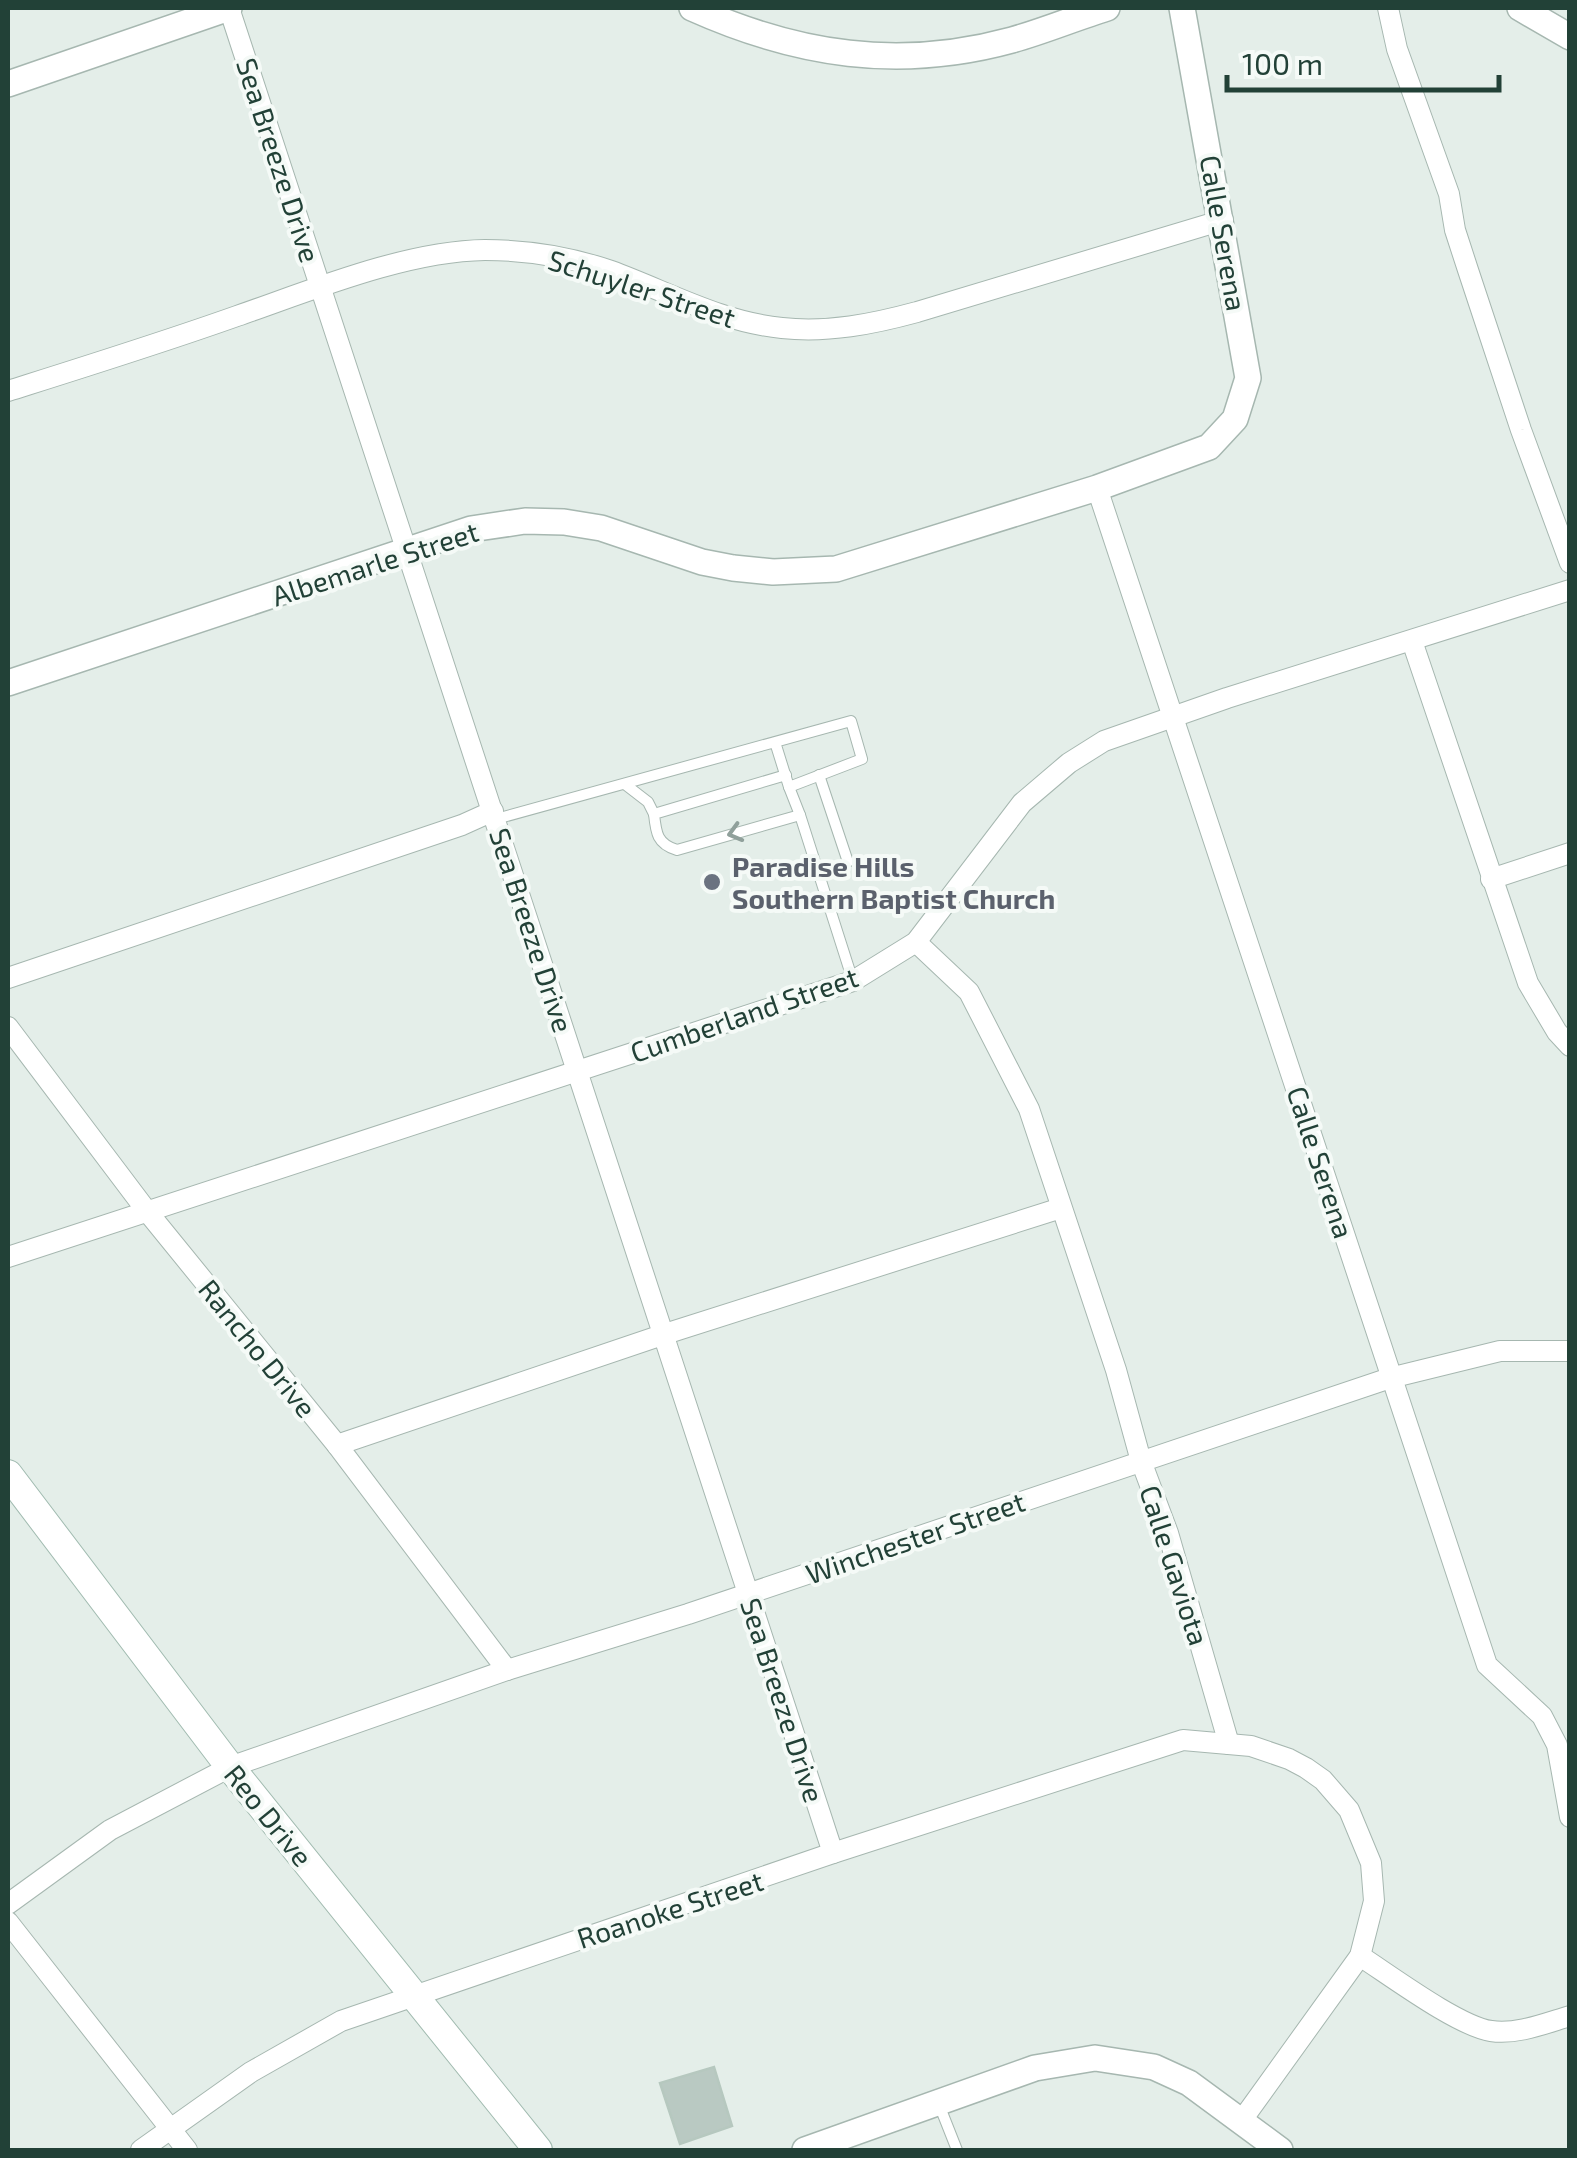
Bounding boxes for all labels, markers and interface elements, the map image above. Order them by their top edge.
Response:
scale bar [1227,30,1500,92]
text: 100 m [1242,45,1323,81]
street label: Sea Breeze Drive [230,54,328,266]
street label: Calle Serena [1194,152,1254,314]
street label: Schuyler Street [544,242,740,334]
street label: Albemarle Street [267,514,483,612]
one-way arrow [727,822,744,843]
street label: Sea Breeze Drive [483,824,581,1036]
place label: Paradise Hills Southern Baptist Church [732,849,1055,915]
marker: Paradise Hills Southern Baptist Church [701,871,723,893]
street label: Cumberland Street [626,959,862,1069]
street label: Calle Serena [1280,1082,1362,1242]
street label: Rancho Drive [192,1272,324,1424]
street label: Calle Gaviota [1133,1481,1217,1649]
street label: Winchester Street [801,1484,1029,1590]
street label: Sea Breeze Drive [734,1594,832,1806]
street label: Reo Drive [218,1757,320,1873]
street label: Roanoke Street [573,1863,767,1955]

